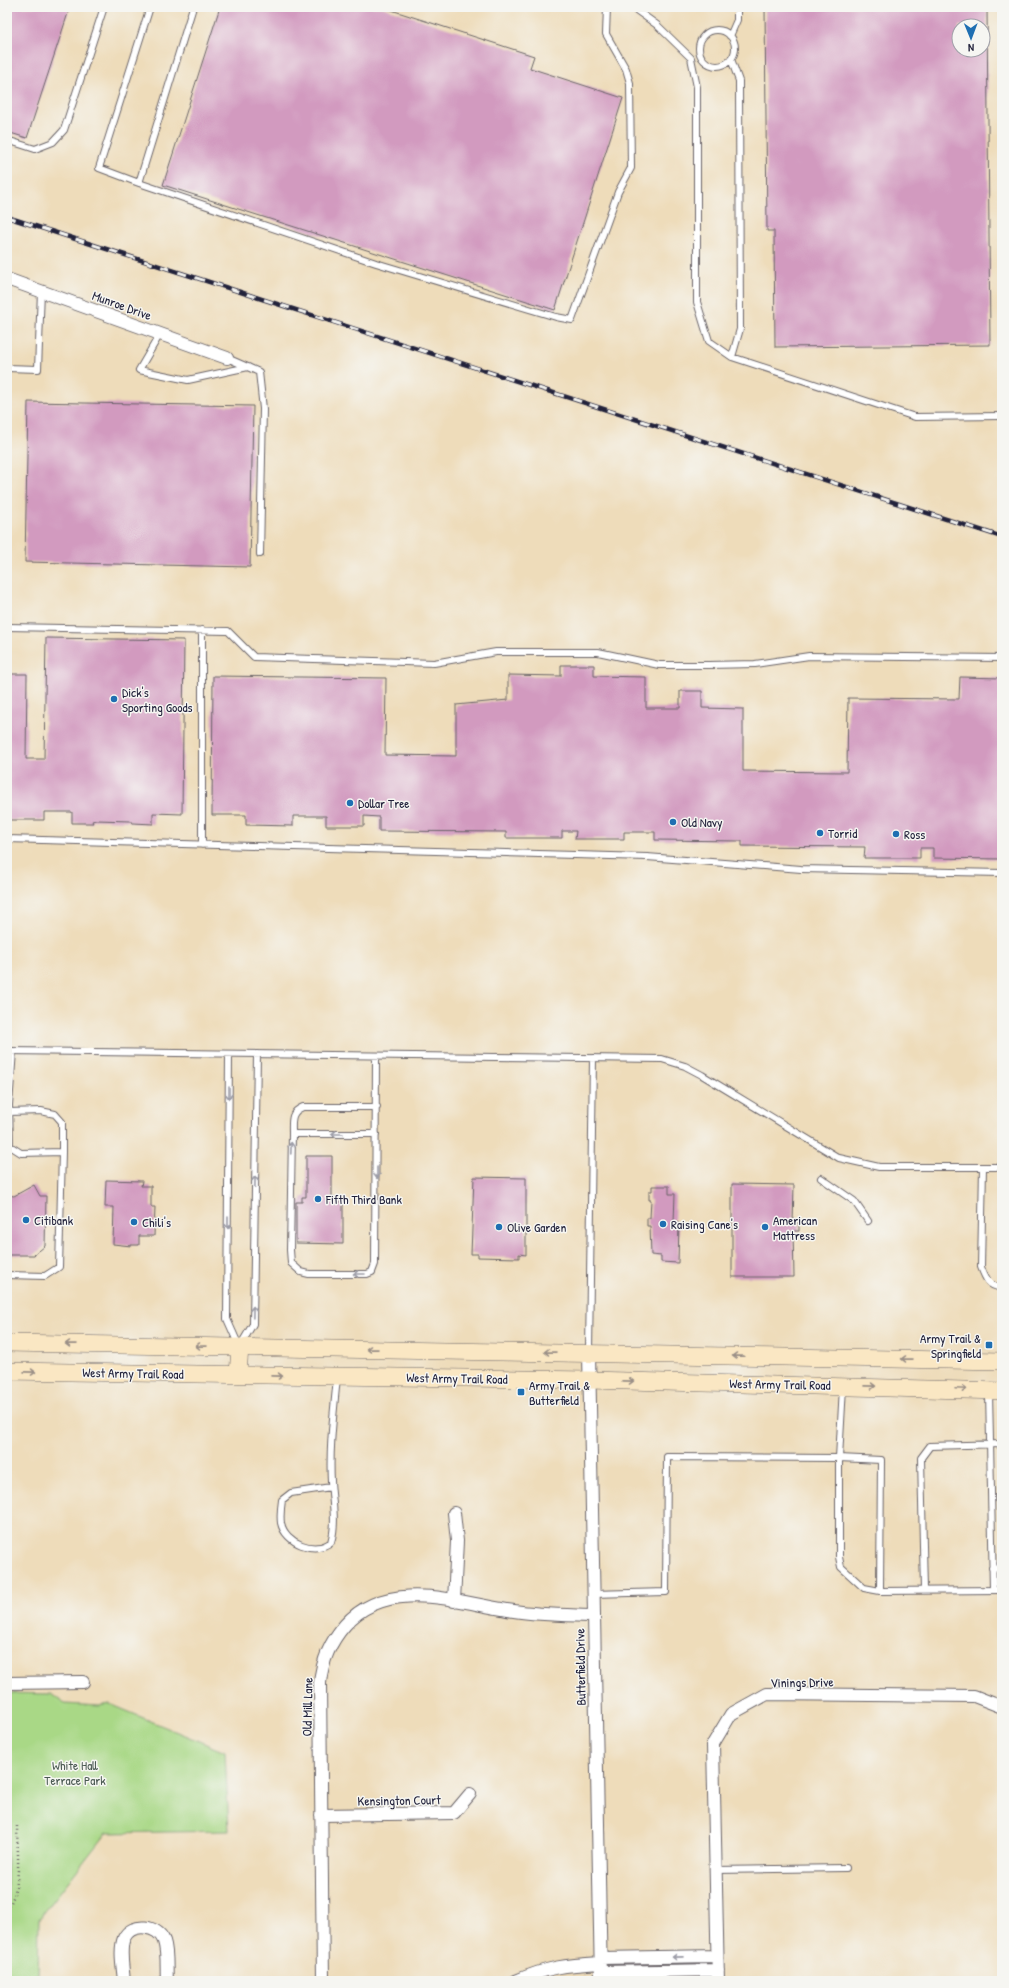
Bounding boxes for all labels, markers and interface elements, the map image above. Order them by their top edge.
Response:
north arrow [951,18,991,58]
text: N [968,41,974,55]
street label: Munroe Drive [90,286,154,324]
place label: Dick's Sporting Goods [122,683,193,716]
marker: Dick's Sporting Goods [109,694,119,704]
place label: Dollar Tree [358,794,410,812]
marker: Dollar Tree [345,798,355,808]
place label: Old Navy [681,813,723,831]
marker: Old Navy [668,817,678,827]
place label: Torrid [828,824,857,842]
place label: Ross [904,825,925,843]
marker: Torrid [815,828,825,838]
marker: Ross [891,829,901,839]
one-way arrow [225,1086,233,1099]
one-way arrow [331,1130,344,1138]
one-way arrow [288,1142,295,1155]
one-way arrow [373,1166,381,1179]
one-way arrow [251,1176,259,1189]
place label: Fifth Third Bank [325,1190,402,1208]
marker: Fifth Third Bank [313,1194,323,1204]
place label: Citibank [34,1211,74,1229]
place label: American Mattress [773,1211,817,1244]
place label: Chili's [142,1213,171,1231]
marker: Citibank [21,1215,31,1225]
place label: Raising Cane's [671,1215,738,1233]
one-way arrow [224,1216,232,1229]
marker: Chili's [129,1217,139,1227]
place label: Olive Garden [507,1218,567,1236]
marker: Raising Cane's [658,1219,668,1229]
marker: Olive Garden [494,1222,504,1232]
marker: American Mattress [760,1222,770,1232]
one-way arrow [353,1270,366,1278]
one-way arrow [249,1306,257,1319]
place label: Army Trail & Springfield [920,1329,981,1362]
marker: Army Trail & Springfield [984,1340,994,1350]
one-way arrow [65,1341,78,1348]
one-way arrow [195,1343,208,1350]
one-way arrow [366,1345,379,1353]
one-way arrow [544,1348,557,1356]
one-way arrow [732,1352,745,1359]
one-way arrow [901,1355,914,1363]
street label: West Army Trail Road [82,1363,184,1383]
one-way arrow [23,1368,36,1376]
street label: West Army Trail Road [406,1368,508,1388]
one-way arrow [270,1372,283,1380]
street label: West Army Trail Road [729,1374,831,1394]
place label: Army Trail & Butterfield [529,1376,590,1409]
one-way arrow [621,1377,634,1385]
one-way arrow [863,1382,876,1390]
one-way arrow [954,1385,967,1393]
marker: Army Trail & Butterfield [516,1387,526,1397]
street label: Butterfield Drive [570,1628,590,1706]
street label: Vinings Drive [770,1672,834,1692]
street label: Old Mill Lane [297,1677,317,1737]
park label: White Hall Terrace Park [44,1756,106,1789]
street label: Kensington Court [357,1790,441,1810]
one-way arrow [672,1953,685,1960]

